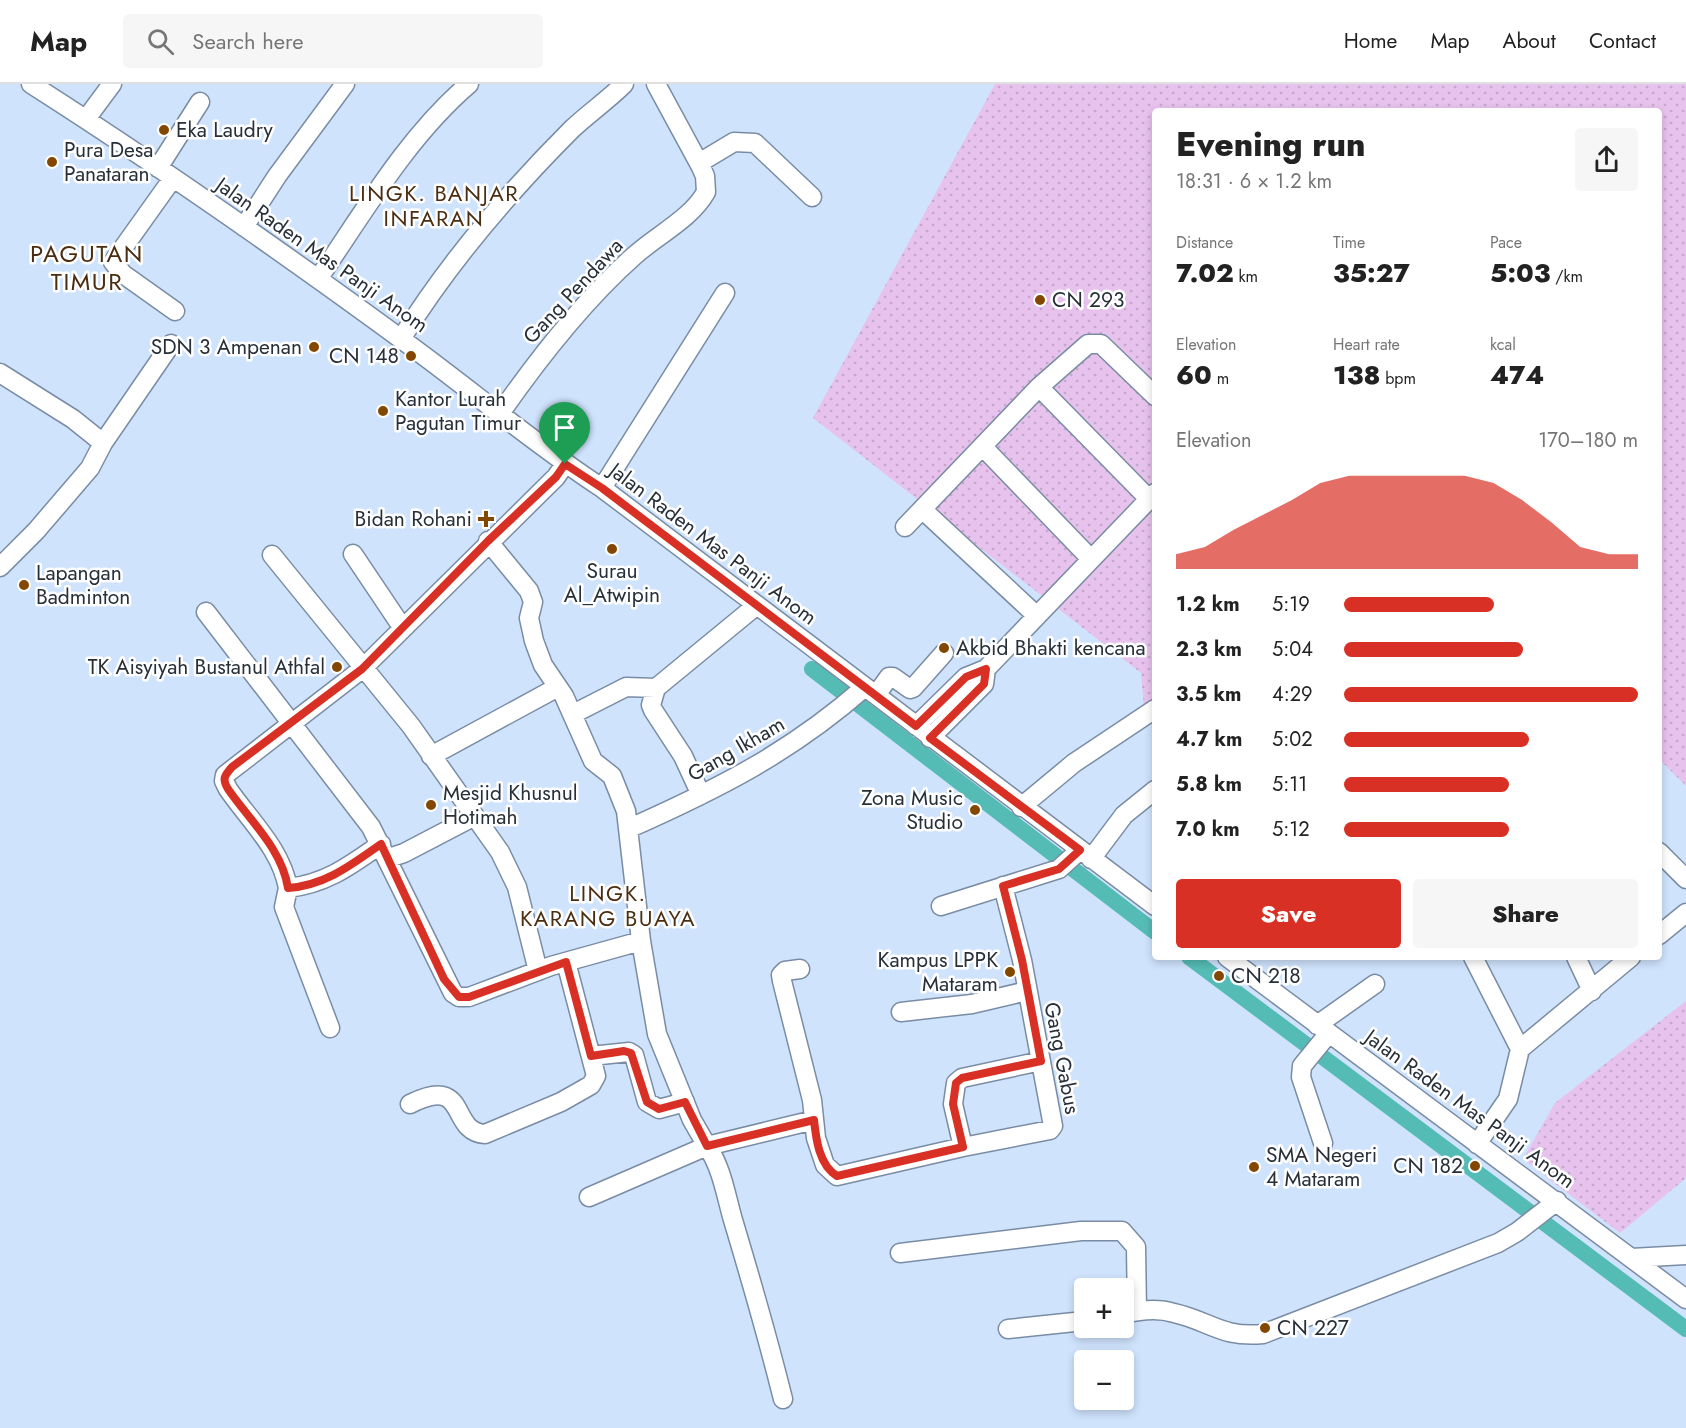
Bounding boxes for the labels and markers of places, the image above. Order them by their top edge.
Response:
place label: Eka Laudry [176,115,274,145]
marker: Eka Laudry [157,123,171,137]
place label: Pura Desa Panataran [64,135,153,189]
marker: Pura Desa Panataran [45,155,59,169]
place label: CN 293 [1052,285,1124,315]
marker: CN 293 [1033,293,1047,307]
place label: SDN 3 Ampenan [151,332,302,362]
marker: SDN 3 Ampenan [307,340,321,354]
place label: CN 148 [329,341,399,371]
marker: CN 148 [404,349,418,363]
place label: Kantor Lurah Pagutan Timur [395,384,522,438]
pin [539,402,590,464]
marker: Kantor Lurah Pagutan Timur [376,404,390,418]
place label: Bidan Rohani [355,504,472,534]
marker: Bidan Rohani [477,510,495,528]
marker: Surau Al_Atwipin [605,542,619,556]
place label: Surau Al_Atwipin [564,556,660,610]
place label: Lapangan Badminton [36,558,130,612]
marker: Lapangan Badminton [17,578,31,592]
place label: Akbid Bhakti kencana [956,633,1146,663]
marker: Akbid Bhakti kencana [937,641,951,655]
place label: TK Aisyiyah Bustanul Athfal [88,652,325,682]
marker: TK Aisyiyah Bustanul Athfal [330,660,344,674]
place label: Mesjid Khusnul Hotimah [443,778,578,832]
place label: Zona Music Studio [861,783,963,837]
marker: Mesjid Khusnul Hotimah [424,798,438,812]
marker: Zona Music Studio [968,803,982,817]
place label: Kampus LPPK Mataram [878,945,998,999]
place label: CN 218 [1231,961,1301,991]
marker: Kampus LPPK Mataram [1003,965,1017,979]
marker: CN 218 [1212,969,1226,983]
place label: SMA Negeri 4 Mataram [1266,1140,1377,1194]
place label: CN 182 [1393,1151,1463,1181]
marker: CN 182 [1468,1159,1482,1173]
marker: SMA Negeri 4 Mataram [1247,1160,1261,1174]
place label: CN 227 [1277,1313,1349,1343]
marker: CN 227 [1258,1321,1272,1335]

